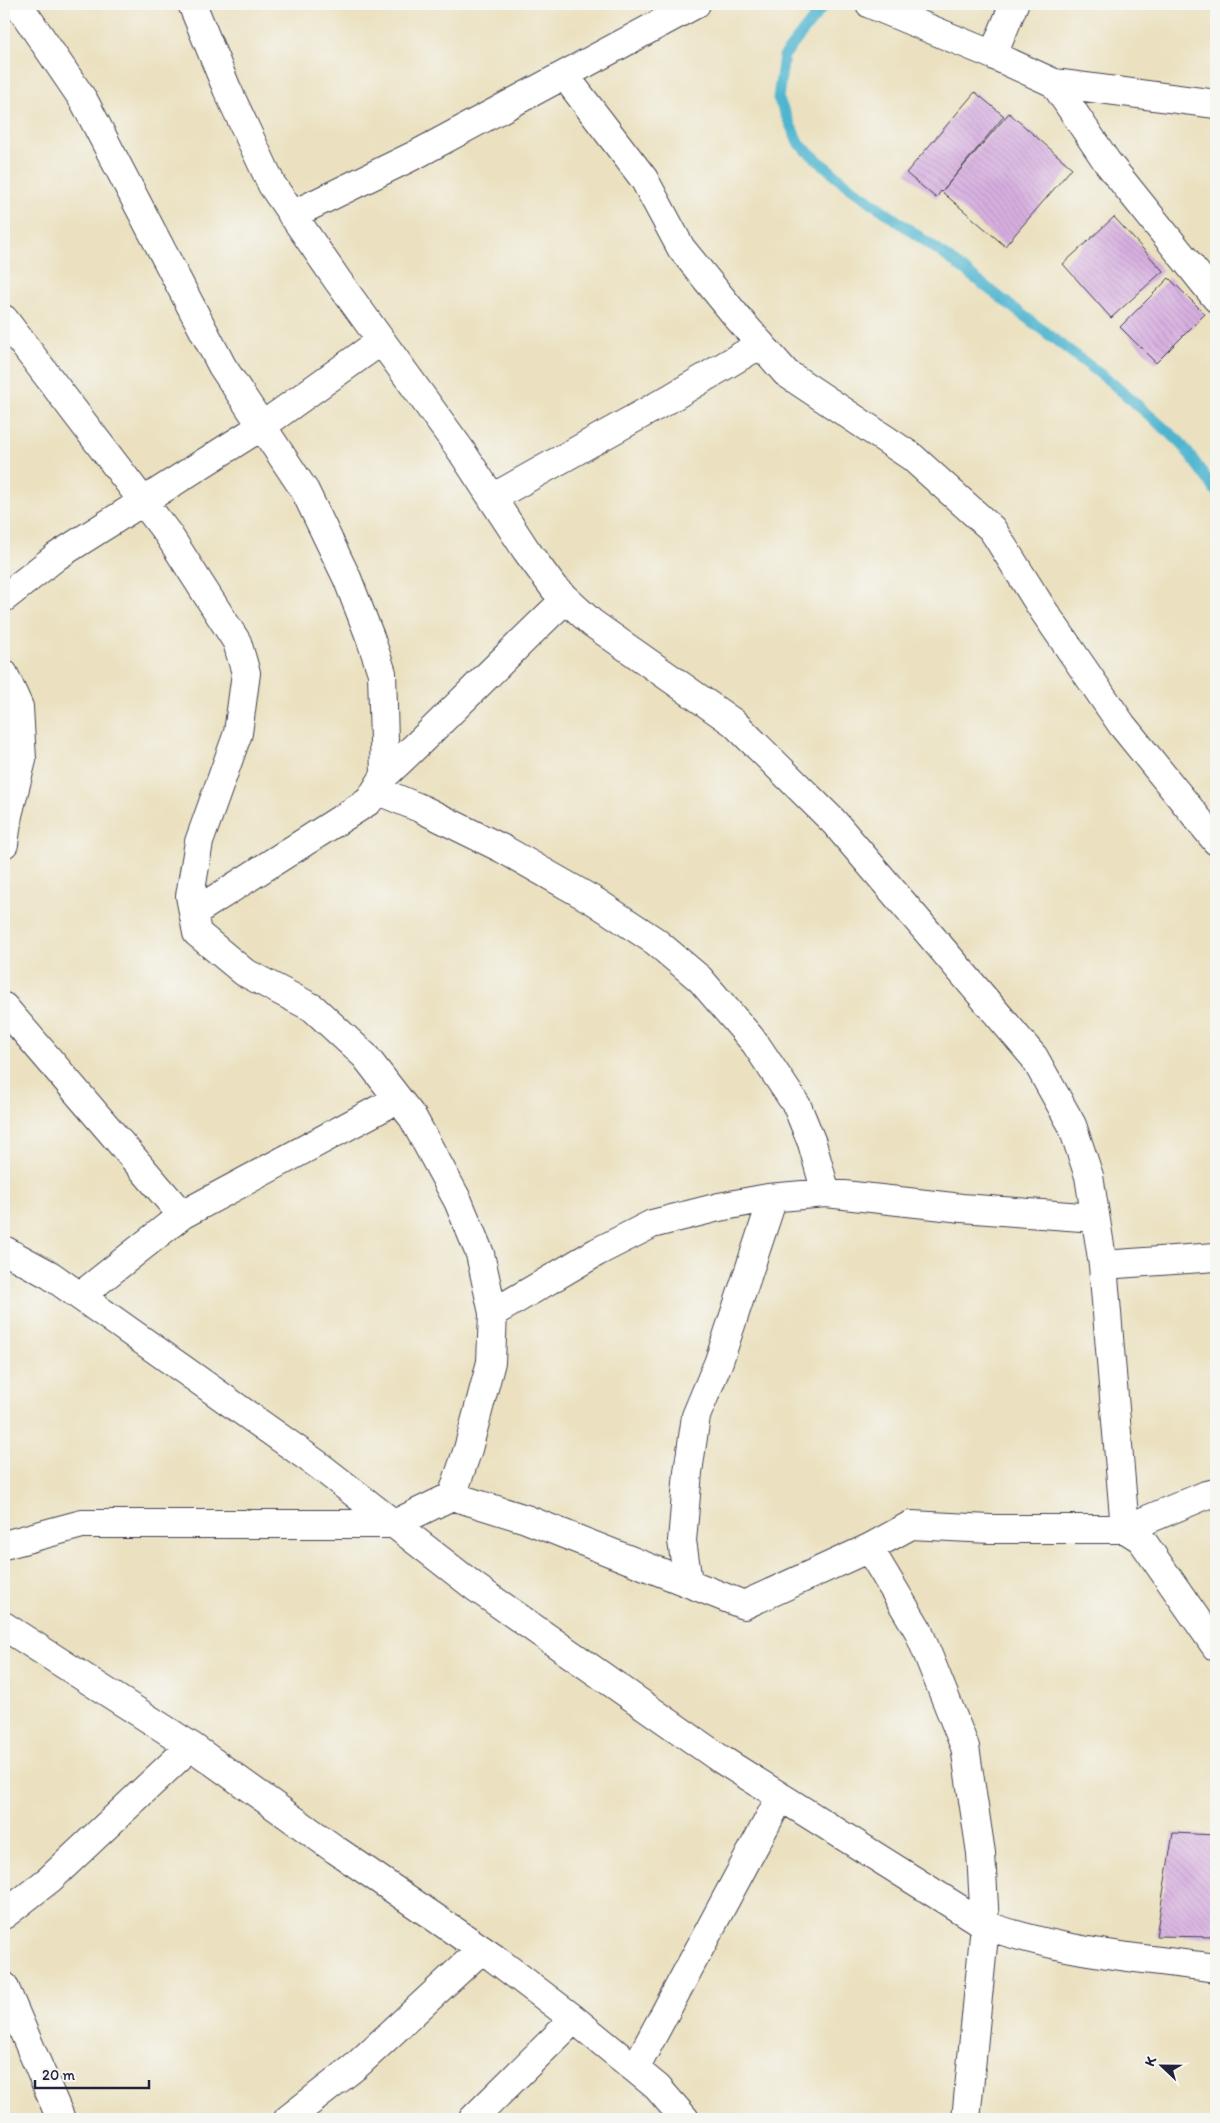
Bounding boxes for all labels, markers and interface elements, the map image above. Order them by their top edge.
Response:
north arrow [1138,2040,1188,2090]
text: K [1141,2053,1160,2069]
scale bar [35,2058,149,2090]
text: 20 m [42,2066,76,2084]

